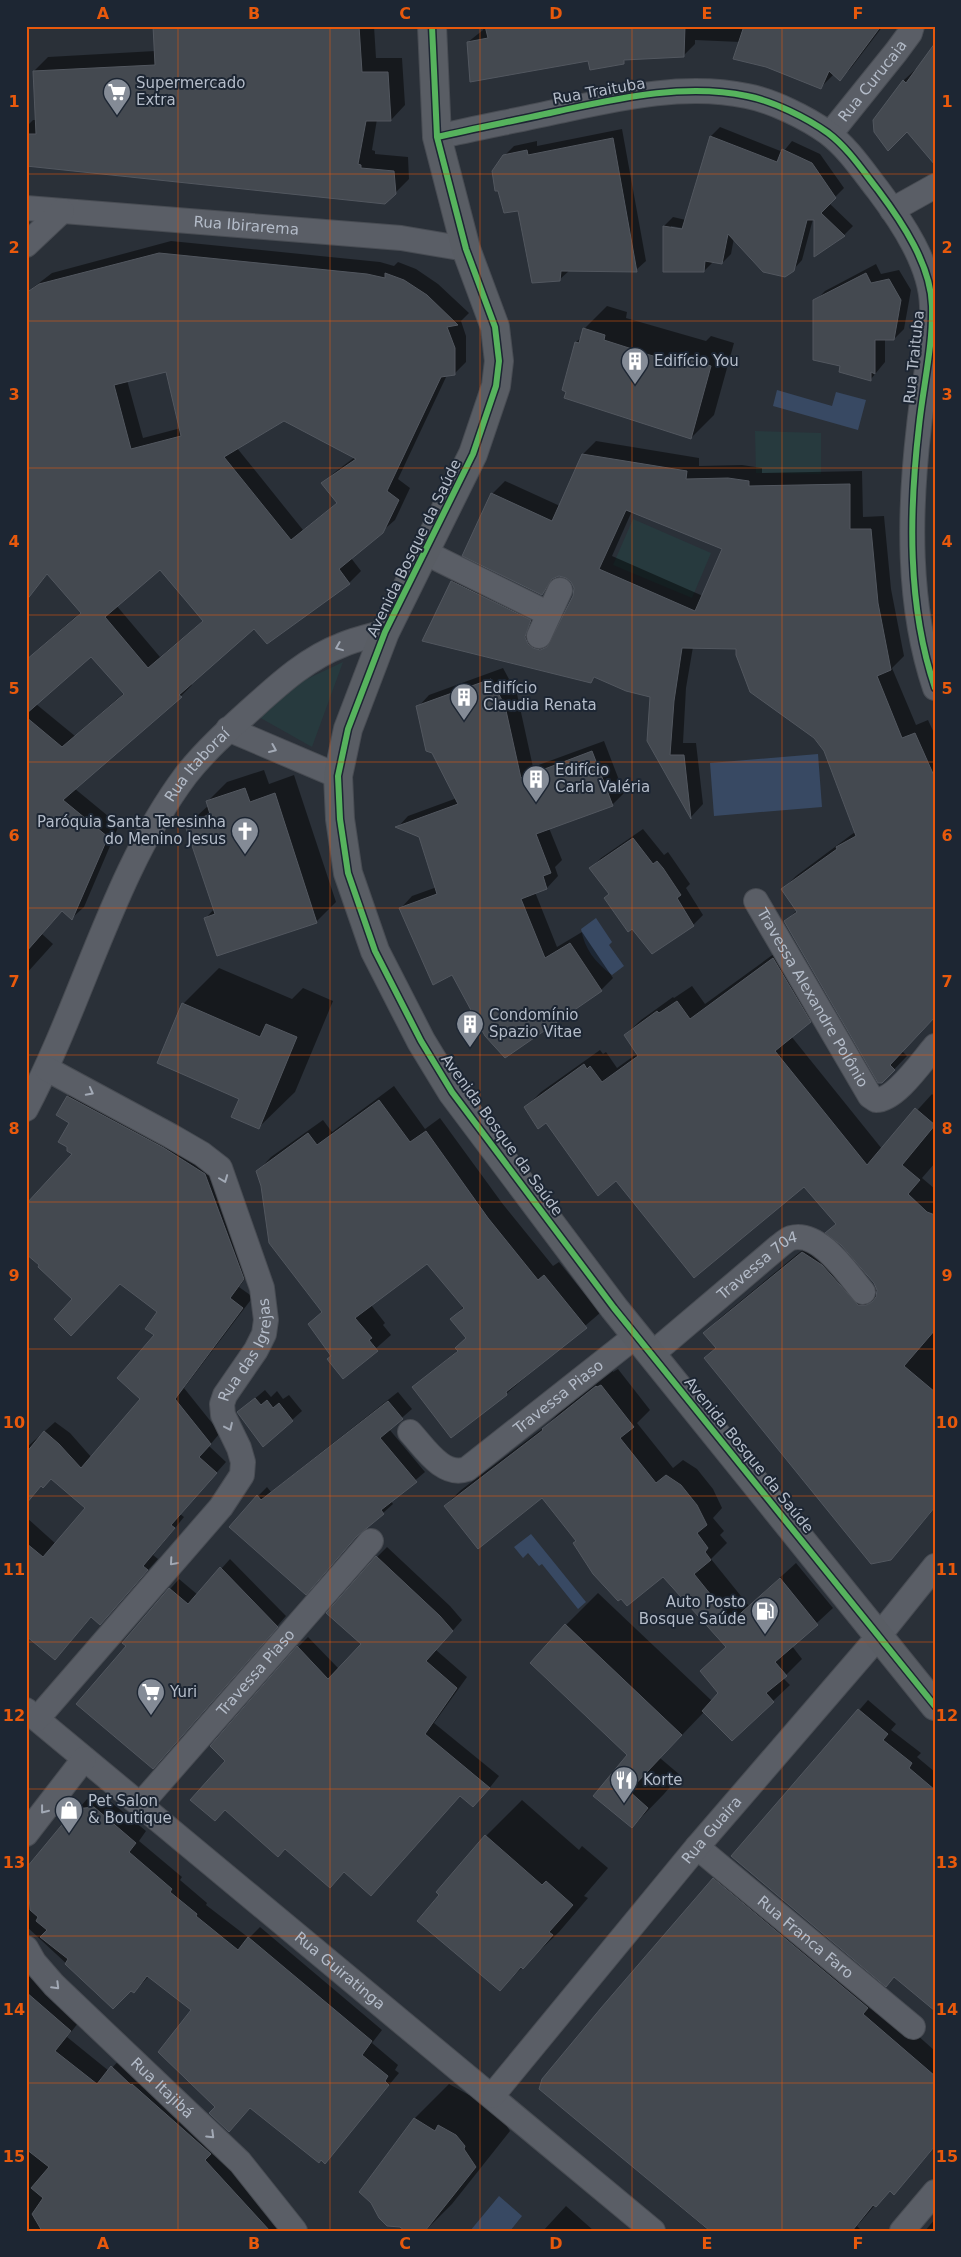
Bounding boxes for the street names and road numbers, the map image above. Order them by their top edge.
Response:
street label: Rua Curucaia [834,37,911,126]
street label: Rua Traituba [551,74,647,108]
street label: Rua Ibirarema [193,212,300,239]
street label: Rua Traituba [900,309,928,405]
street label: Avenida Bosque da Saúde [363,456,465,640]
street label: Rua Itaboraí [161,724,234,805]
street label: Travessa Alexandre Polônio [753,904,872,1090]
street label: Avenida Bosque da Saúde [437,1051,567,1219]
street label: Travessa 704 [713,1228,799,1304]
street label: Rua das Igrejas [214,1297,275,1404]
street label: Travessa Piaso [509,1356,607,1438]
street label: Avenida Bosque da Saúde [681,1373,817,1537]
street label: Travessa Piaso [213,1626,299,1720]
street label: Rua Guaira [678,1793,746,1867]
street label: Rua Franca Faro [754,1892,857,1982]
street label: Rua Guiratinga [291,1928,389,2014]
street label: Rua Itajibá [127,2054,197,2122]

